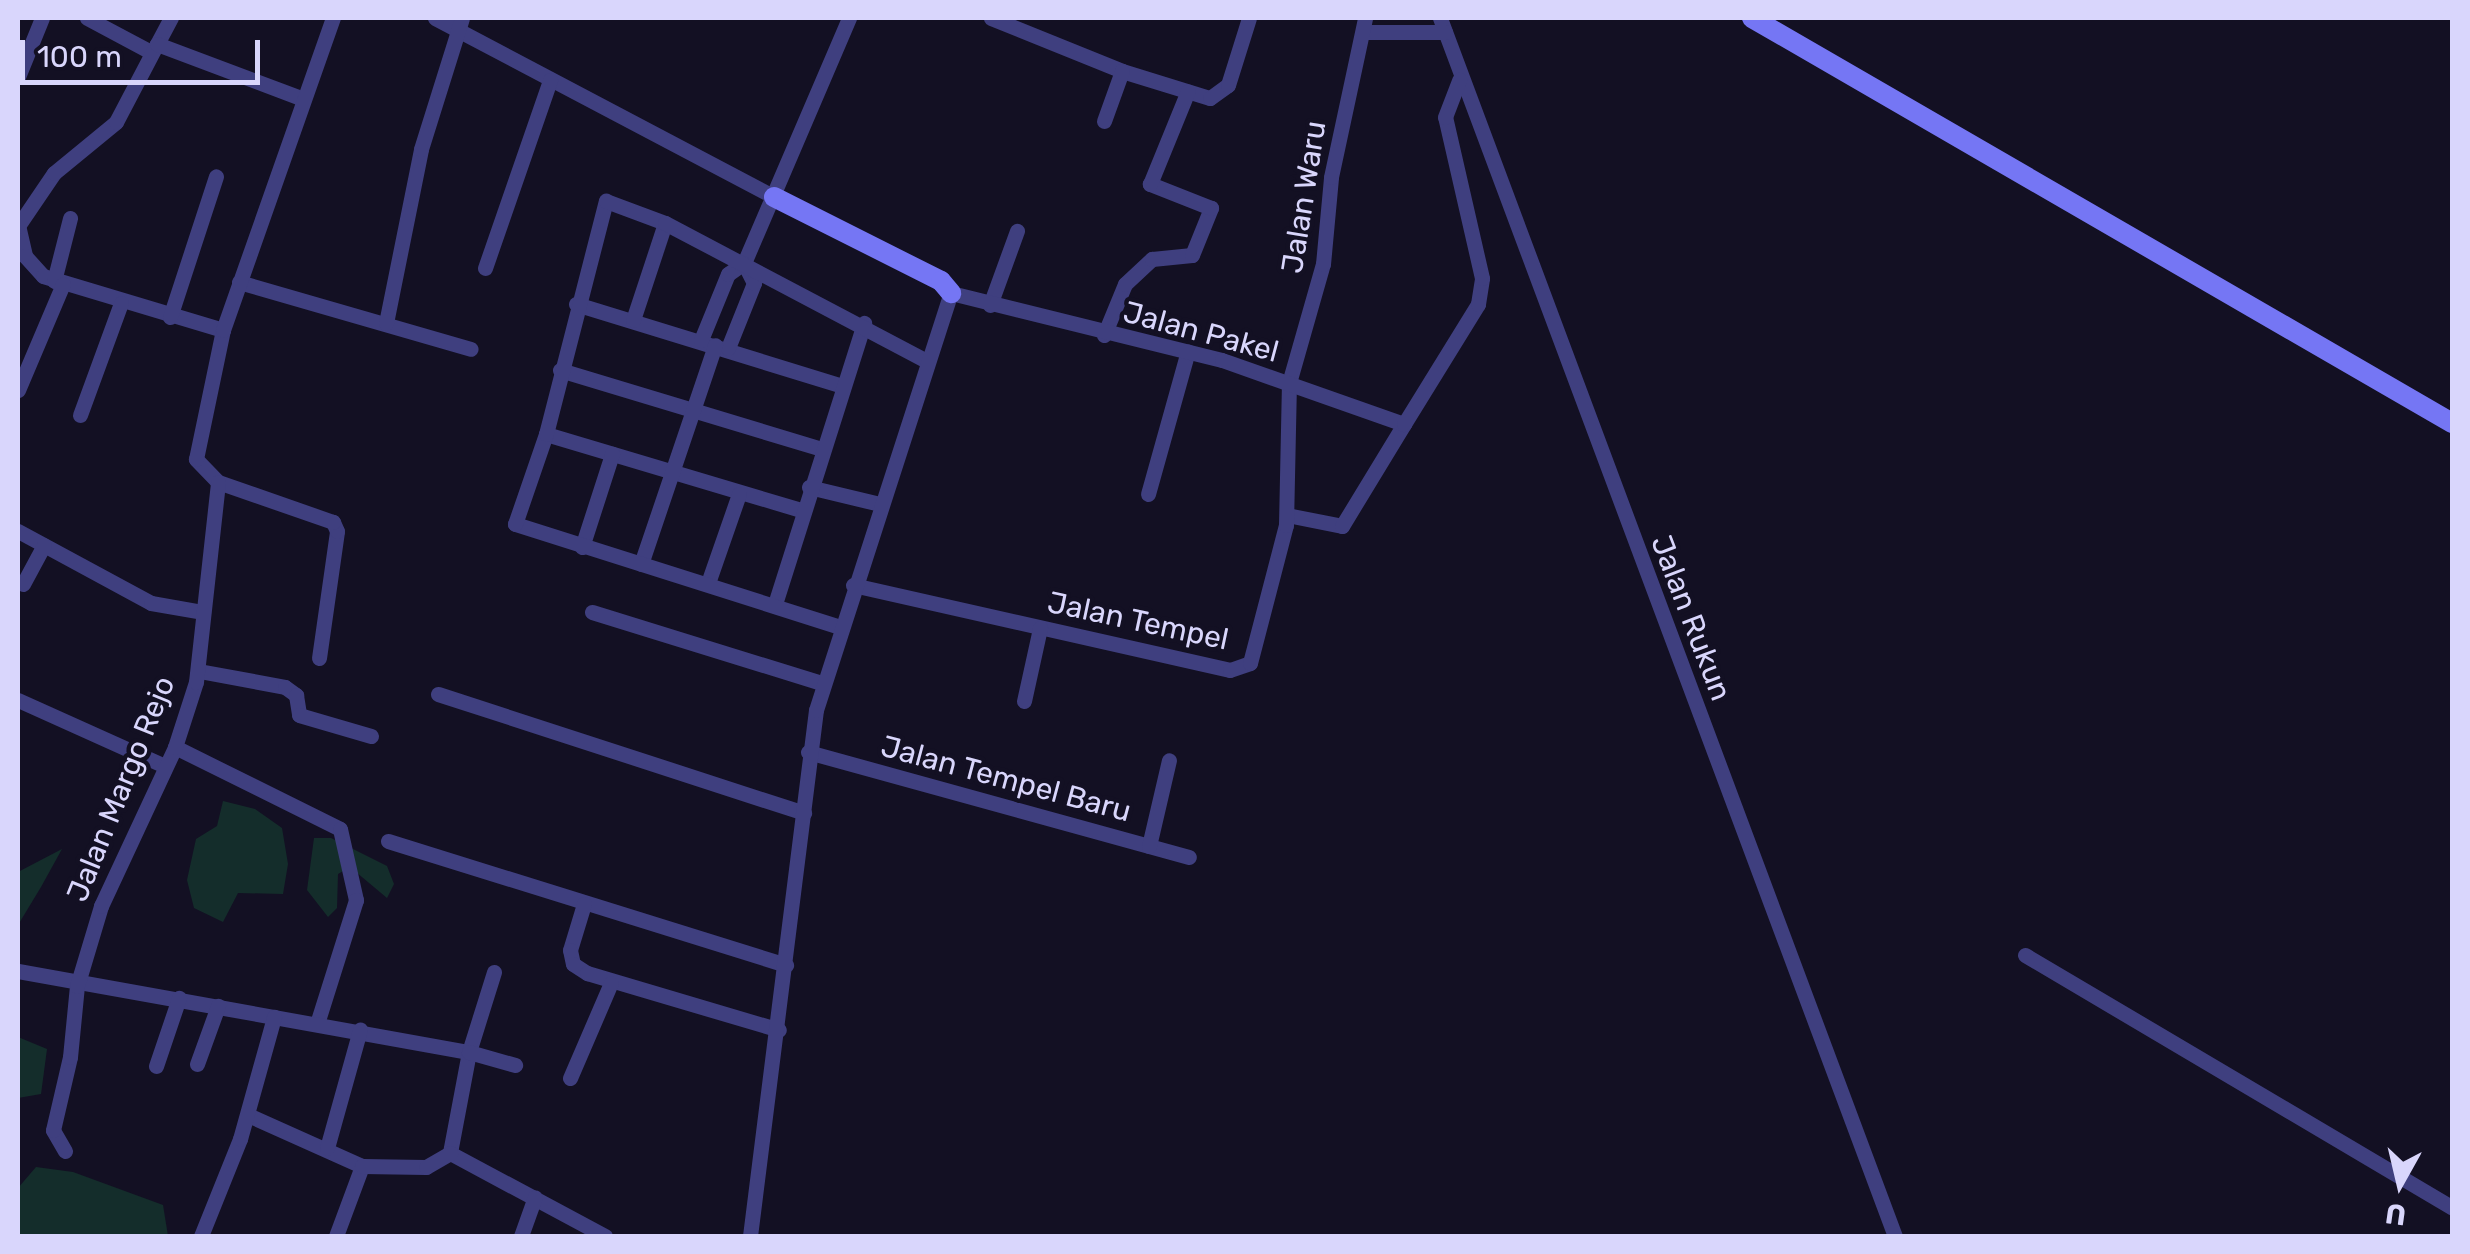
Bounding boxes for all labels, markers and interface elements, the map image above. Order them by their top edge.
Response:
scale bar [25,20,265,82]
text: 100 m [37,39,122,75]
street label: Jalan Waru [1274,118,1334,276]
street label: Jalan Pakel [1119,294,1283,370]
street label: Jalan Rukun [1643,530,1739,706]
street label: Jalan Tempel [1044,584,1232,658]
street label: Jalan Margo Rejo [59,671,183,907]
street label: Jalan Tempel Baru [877,728,1135,830]
north arrow [2350,1134,2450,1234]
text: U [2383,1196,2408,1232]

